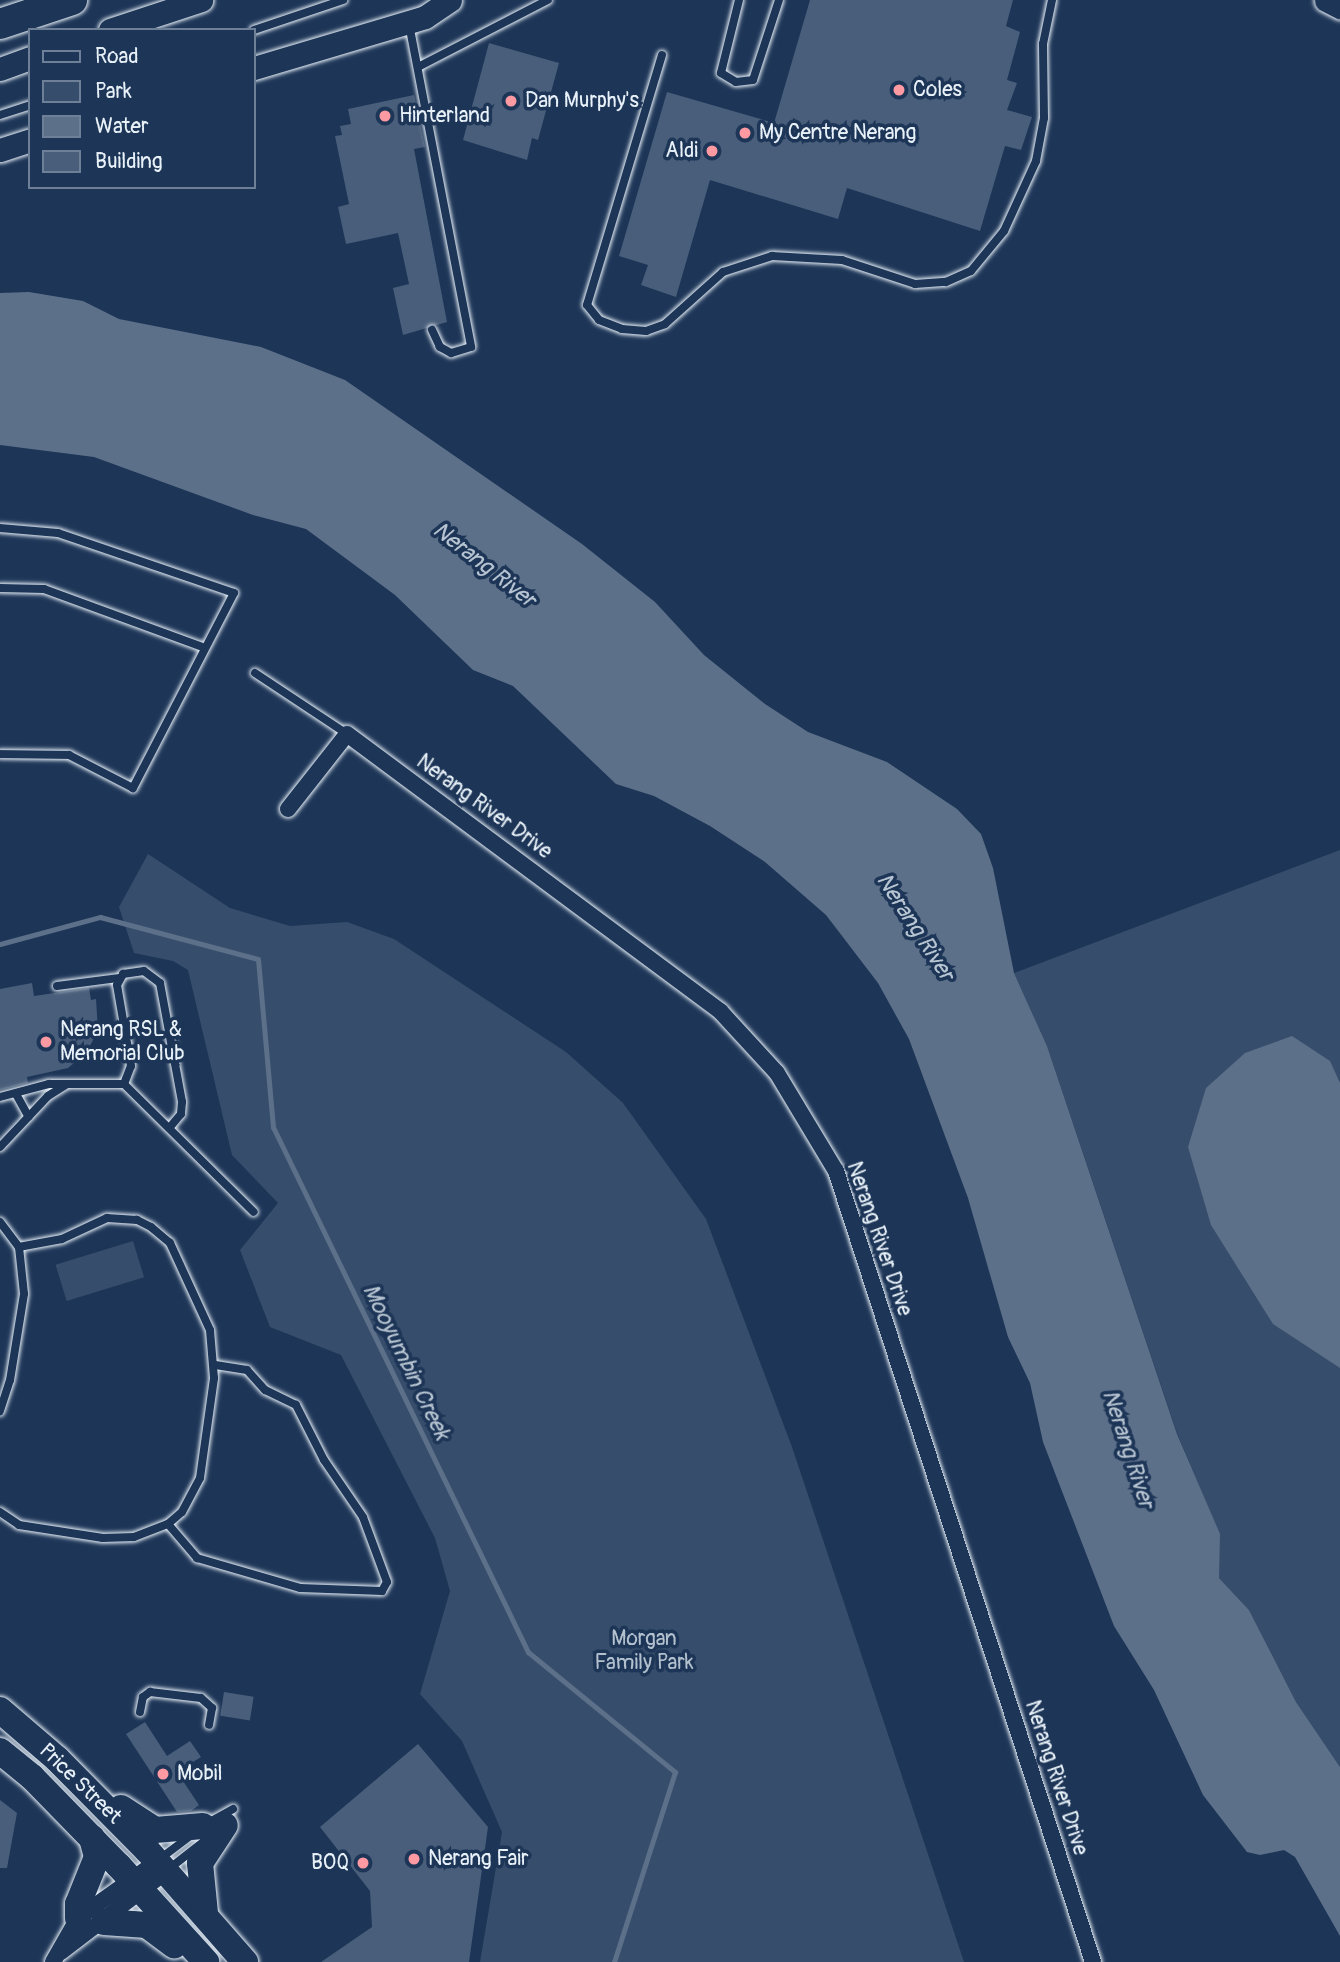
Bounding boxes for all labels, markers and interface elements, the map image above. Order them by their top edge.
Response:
legend [28,28,256,189]
text: Road [95,43,139,70]
place label: Coles [913,77,962,103]
text: Park [95,78,132,105]
marker: Coles [891,82,907,98]
place label: Dan Murphy's [525,88,639,114]
marker: Dan Murphy's [503,93,519,109]
place label: Hinterland [399,103,490,129]
marker: Hinterland [377,108,393,124]
text: Water [95,113,148,140]
place label: My Centre Nerang [759,120,916,146]
marker: My Centre Nerang [737,125,753,141]
place label: Aldi [665,138,698,164]
marker: Aldi [704,143,720,159]
text: Building [95,148,162,175]
water label: Nerang River [427,516,541,614]
street label: Nerang River Drive [411,749,557,865]
water label: Nerang River [870,868,960,986]
place label: Nerang RSL & Memorial Club [60,1017,185,1067]
marker: Nerang RSL & Memorial Club [38,1034,54,1050]
street label: Nerang River Drive [841,1159,917,1319]
water label: Mooyumbin Creek [356,1280,456,1444]
water label: Nerang River [1096,1386,1160,1512]
park label: Morgan Family Park [595,1626,693,1676]
street label: Nerang River Drive [1019,1697,1093,1859]
street label: Price Street [34,1738,126,1830]
place label: Mobil [177,1761,222,1787]
marker: Mobil [155,1766,171,1782]
place label: Nerang Fair [428,1846,529,1872]
place label: BOQ [311,1850,349,1876]
marker: Nerang Fair [406,1851,422,1867]
marker: BOQ [355,1855,371,1871]

